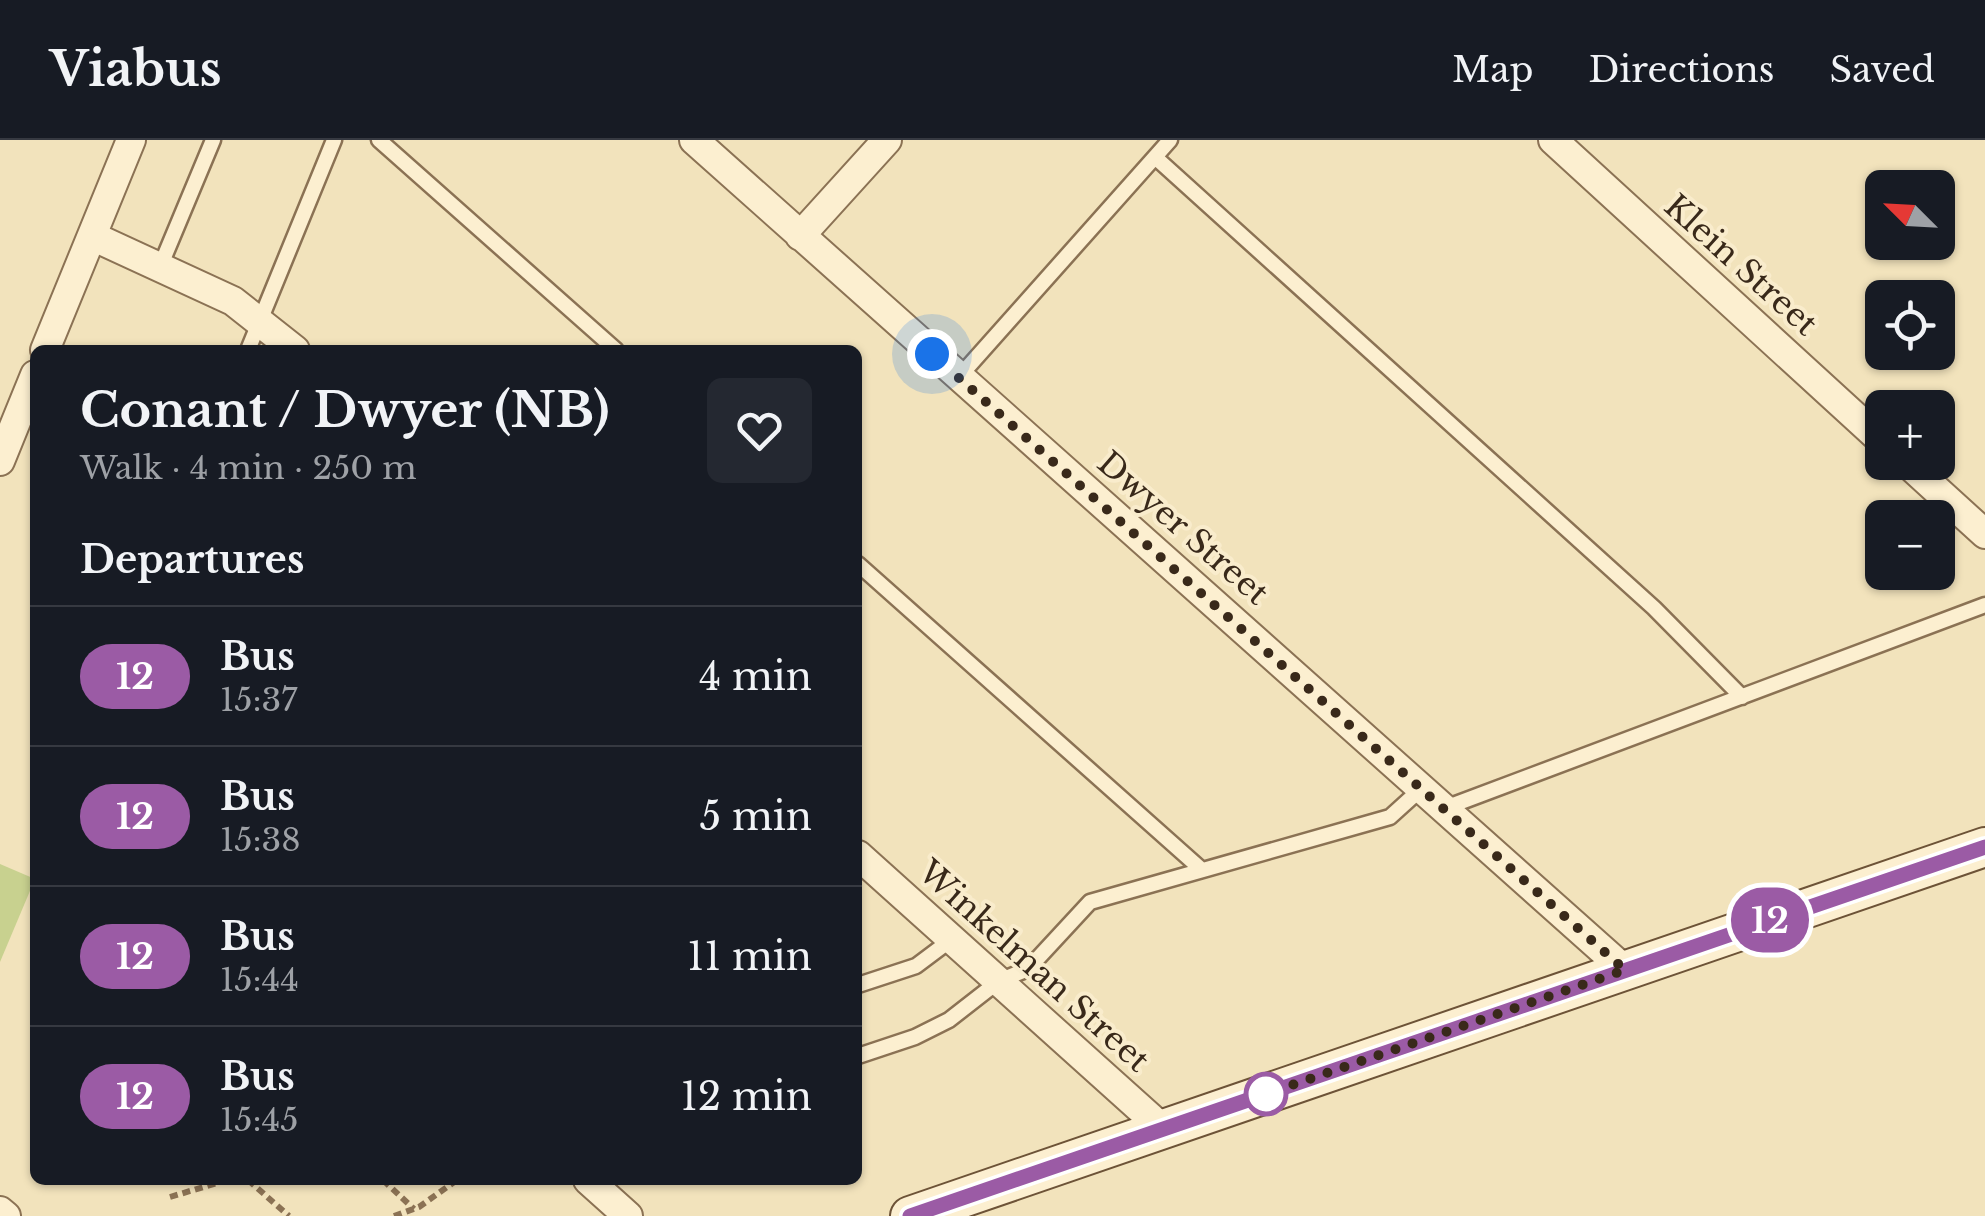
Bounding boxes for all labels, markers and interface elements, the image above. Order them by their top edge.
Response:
text: Viabus [50,39,222,99]
text: Map [1452,48,1533,91]
text: Directions [1588,48,1774,91]
text: Saved [1829,48,1935,91]
north arrow [1865,170,1955,260]
map controls [1865,170,1955,590]
street label: Klein Street [1656,186,1826,344]
button: locate [1865,280,1955,370]
your location [907,329,957,379]
button: heart [707,378,812,483]
text: Conant / Dwyer (NB) [80,380,610,440]
button: + [1865,390,1955,480]
street label: Dwyer Street [1089,443,1277,613]
text: Walk · 4 min · 250 m [80,448,417,488]
button: − [1865,500,1955,590]
text: Departures [80,536,304,583]
text: Bus [220,633,295,680]
text: 4 min [699,653,812,700]
text: 12 [116,655,154,698]
text: 15:37 [220,680,297,720]
text: Bus [220,773,295,820]
text: 5 min [700,793,812,840]
text: 12 [116,795,154,838]
text: 15:38 [220,820,301,860]
street label: Winkelman Street [909,851,1158,1080]
line badge: 12 [1725,888,1815,952]
text: 12 [1751,899,1789,942]
text: Bus [220,913,295,960]
text: 11 min [687,933,812,980]
text: 12 [116,935,154,978]
text: 15:44 [220,960,299,1000]
text: Bus [220,1053,295,1100]
text: 12 min [681,1073,812,1120]
unlabelled marker [1245,1073,1287,1115]
text: 12 [116,1075,154,1118]
text: 15:45 [220,1100,298,1140]

